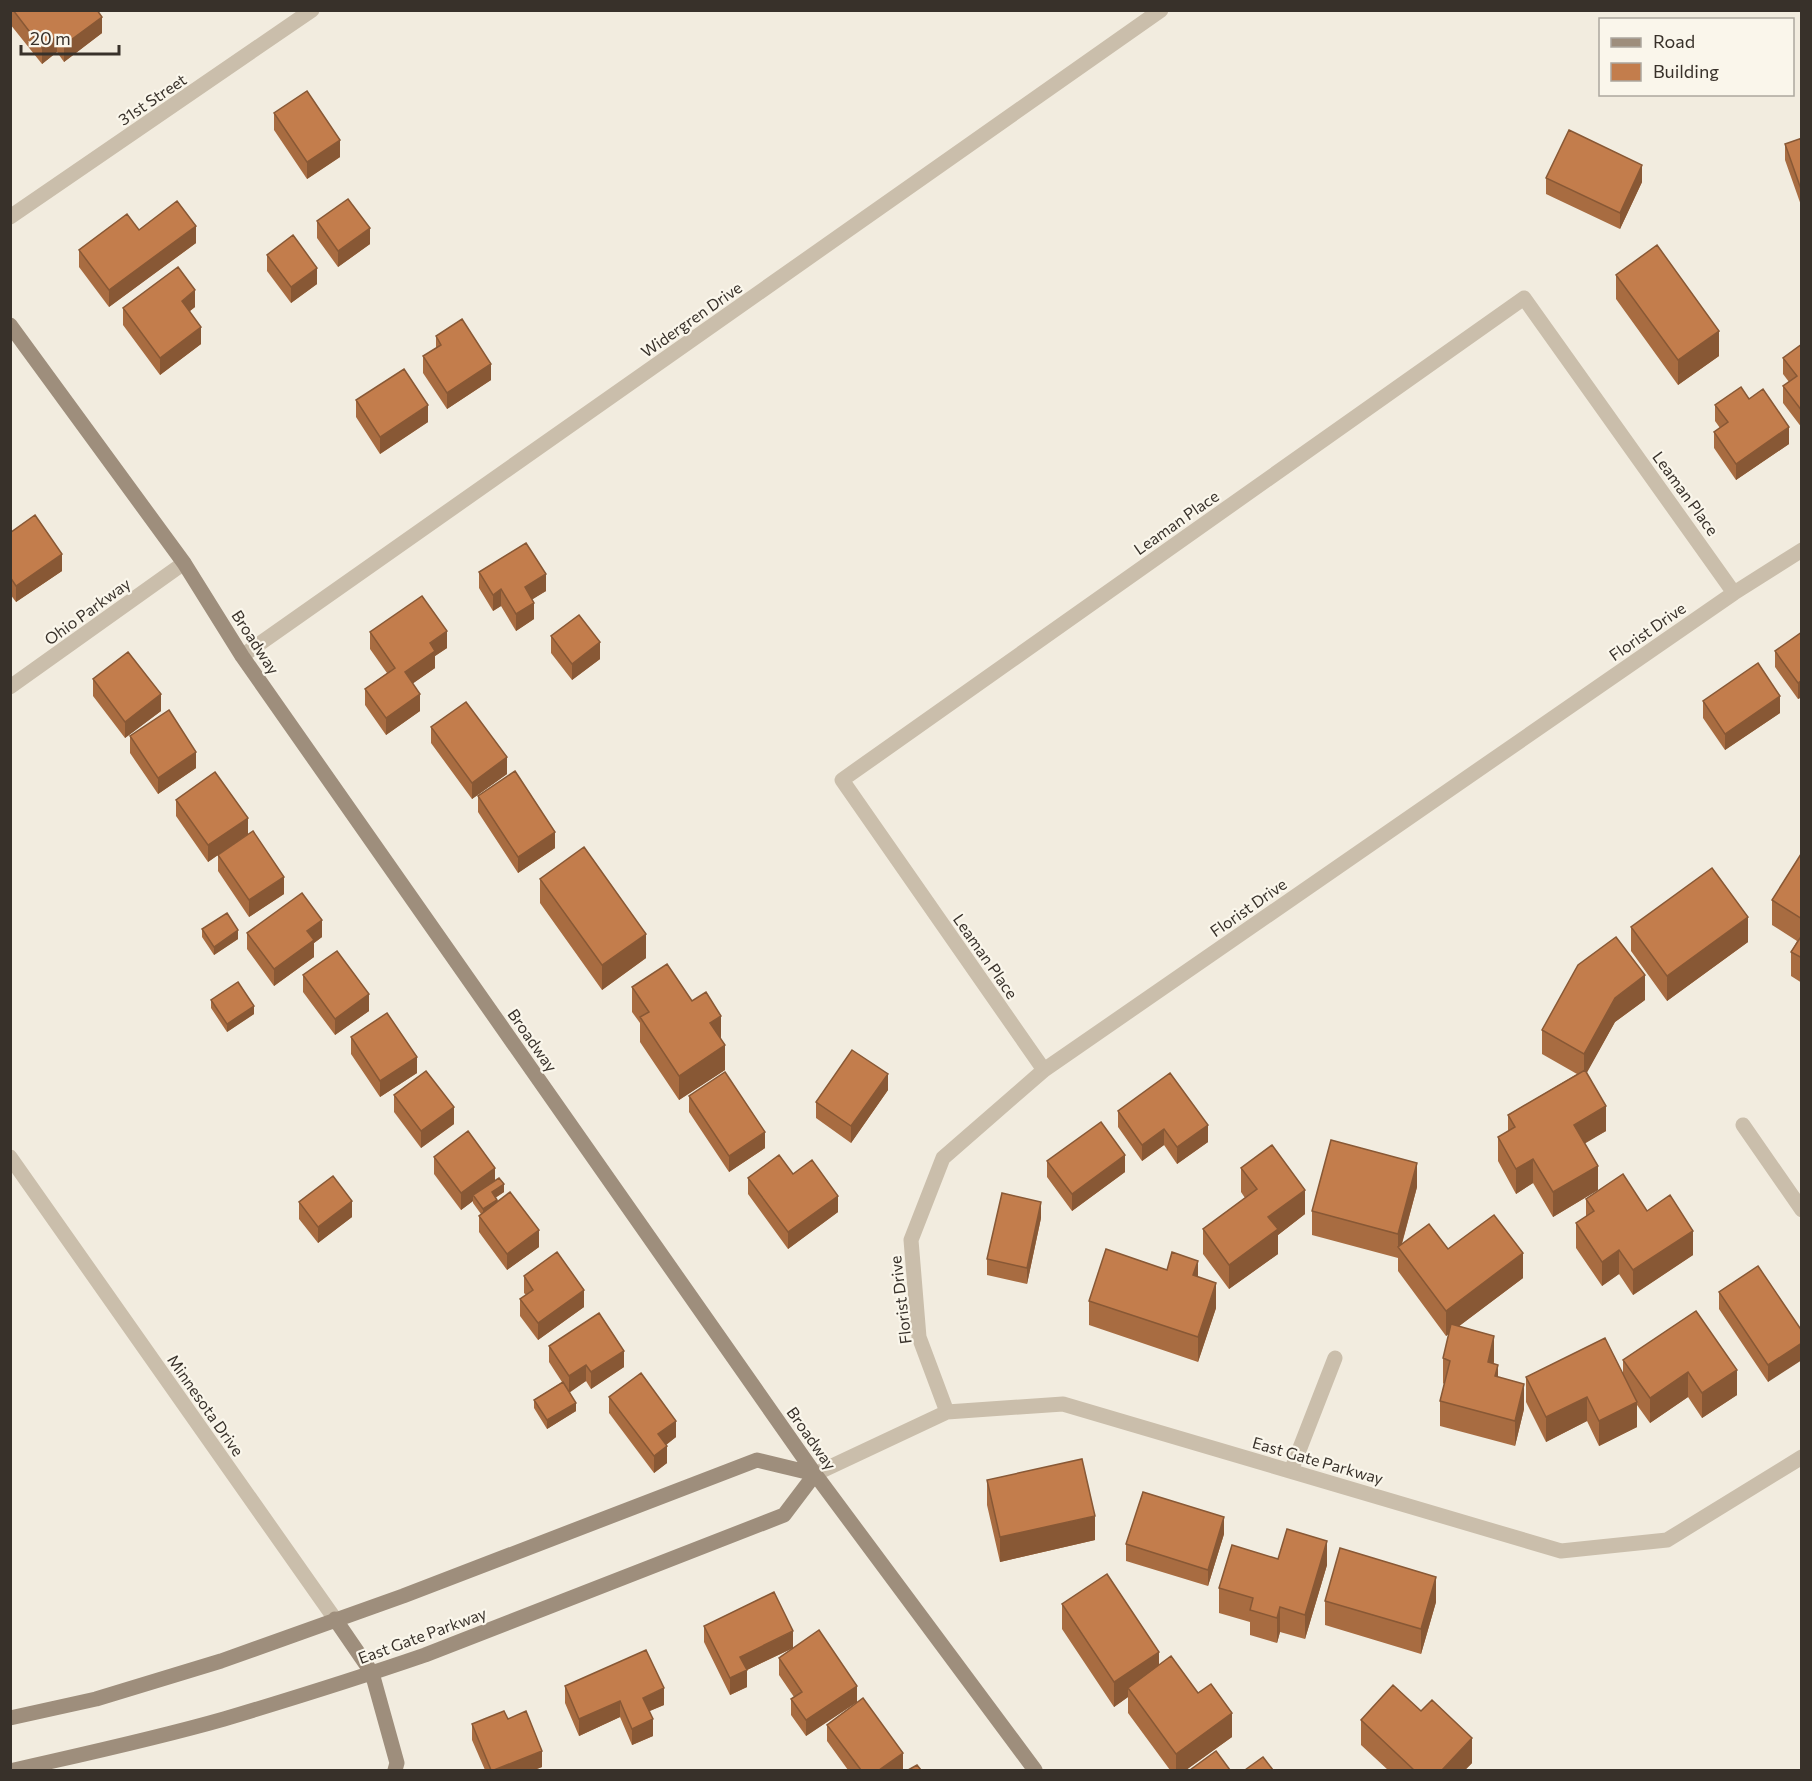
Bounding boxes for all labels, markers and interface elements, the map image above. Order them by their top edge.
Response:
scale bar [21,18,118,56]
legend [1599,18,1794,96]
text: 20 m [30,27,71,49]
text: Road [1653,30,1695,52]
text: Building [1653,60,1719,82]
street label: 31st Street [114,69,190,129]
street label: Widergren Drive [637,277,745,361]
street label: Leaman Place [1649,447,1723,539]
street label: Leaman Place [1130,486,1222,558]
street label: Ohio Parkway [40,573,134,649]
street label: Florist Drive [1605,598,1689,664]
street label: Broadway [228,606,284,678]
street label: Florist Drive [1206,874,1290,940]
street label: Leaman Place [950,910,1022,1002]
street label: Broadway [504,1005,562,1075]
street label: Florist Drive [885,1255,915,1345]
street label: Minnesota Drive [164,1351,248,1459]
street label: Broadway [783,1403,841,1473]
street label: East Gate Parkway [1250,1432,1386,1488]
street label: East Gate Parkway [355,1603,489,1667]

